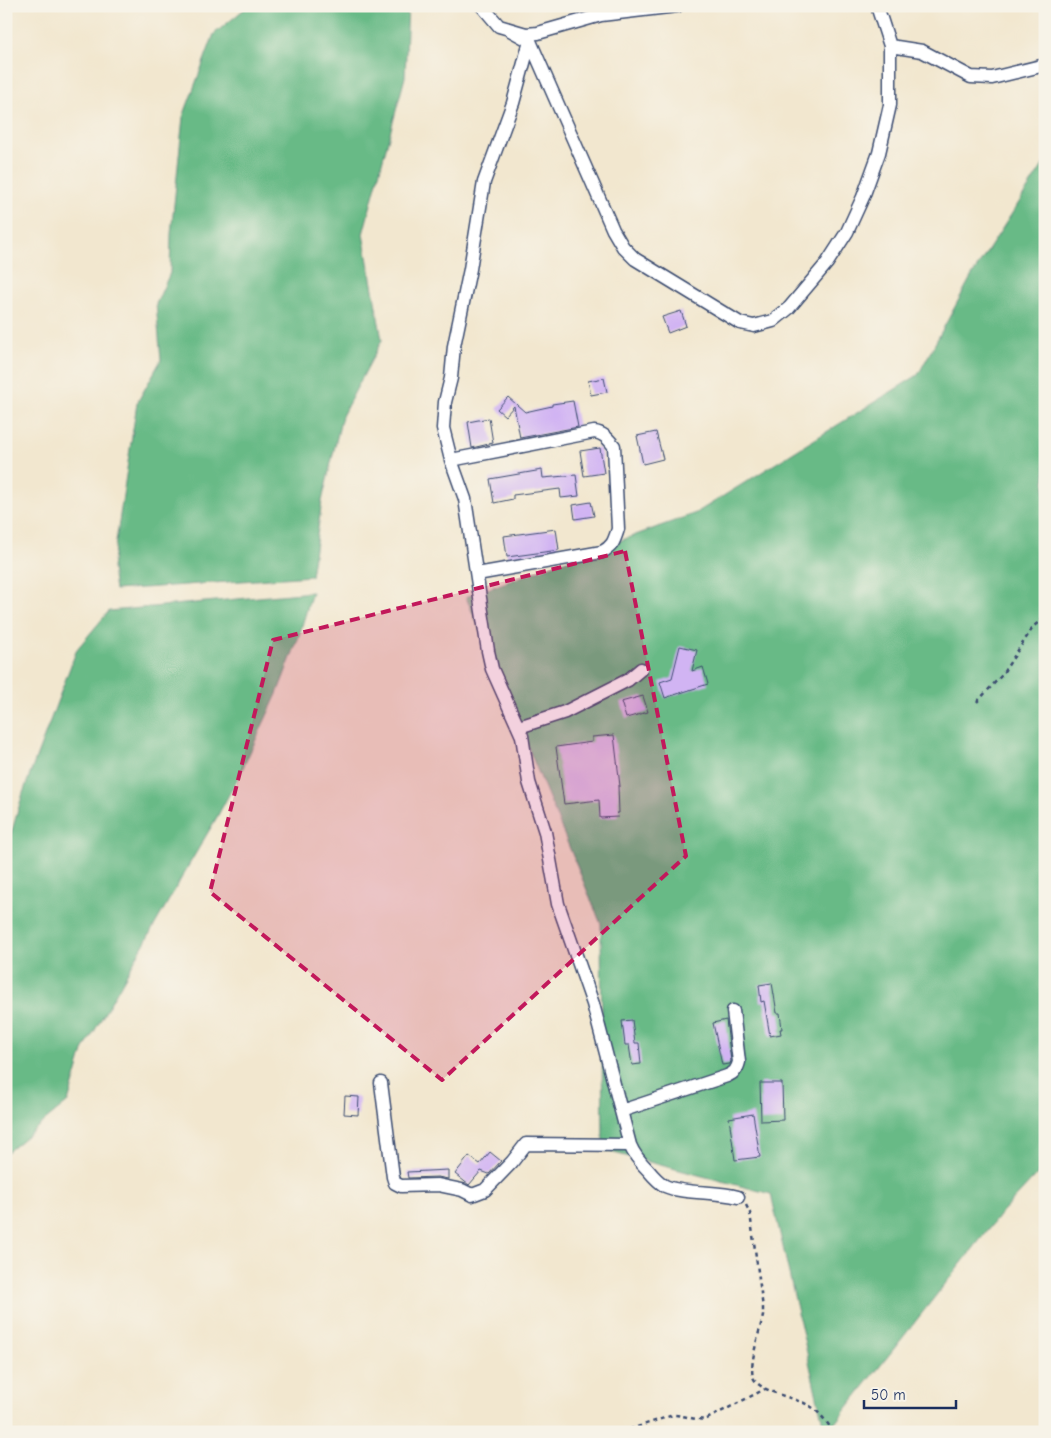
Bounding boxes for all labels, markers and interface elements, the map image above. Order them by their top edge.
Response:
scale bar [864,1378,956,1410]
text: 50 m [871,1386,906,1404]

